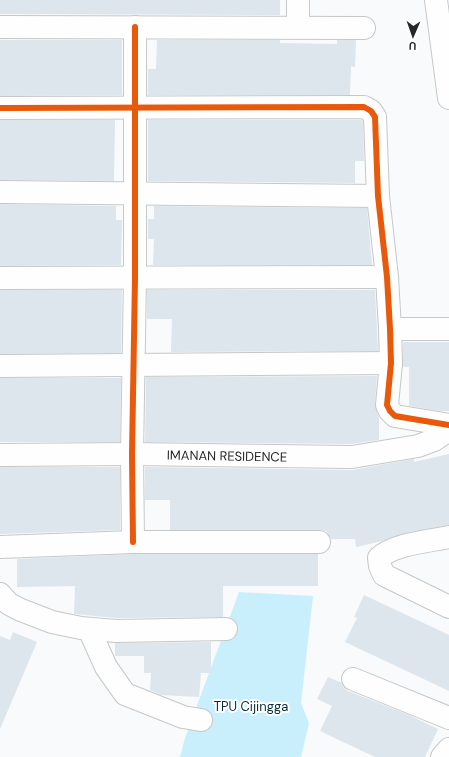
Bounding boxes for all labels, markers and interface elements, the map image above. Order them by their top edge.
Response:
north arrow [393,16,433,56]
text: U [409,39,417,53]
street label: IMANAN RESIDENCE [167,446,287,466]
park label: TPU Cijingga [214,698,288,715]

